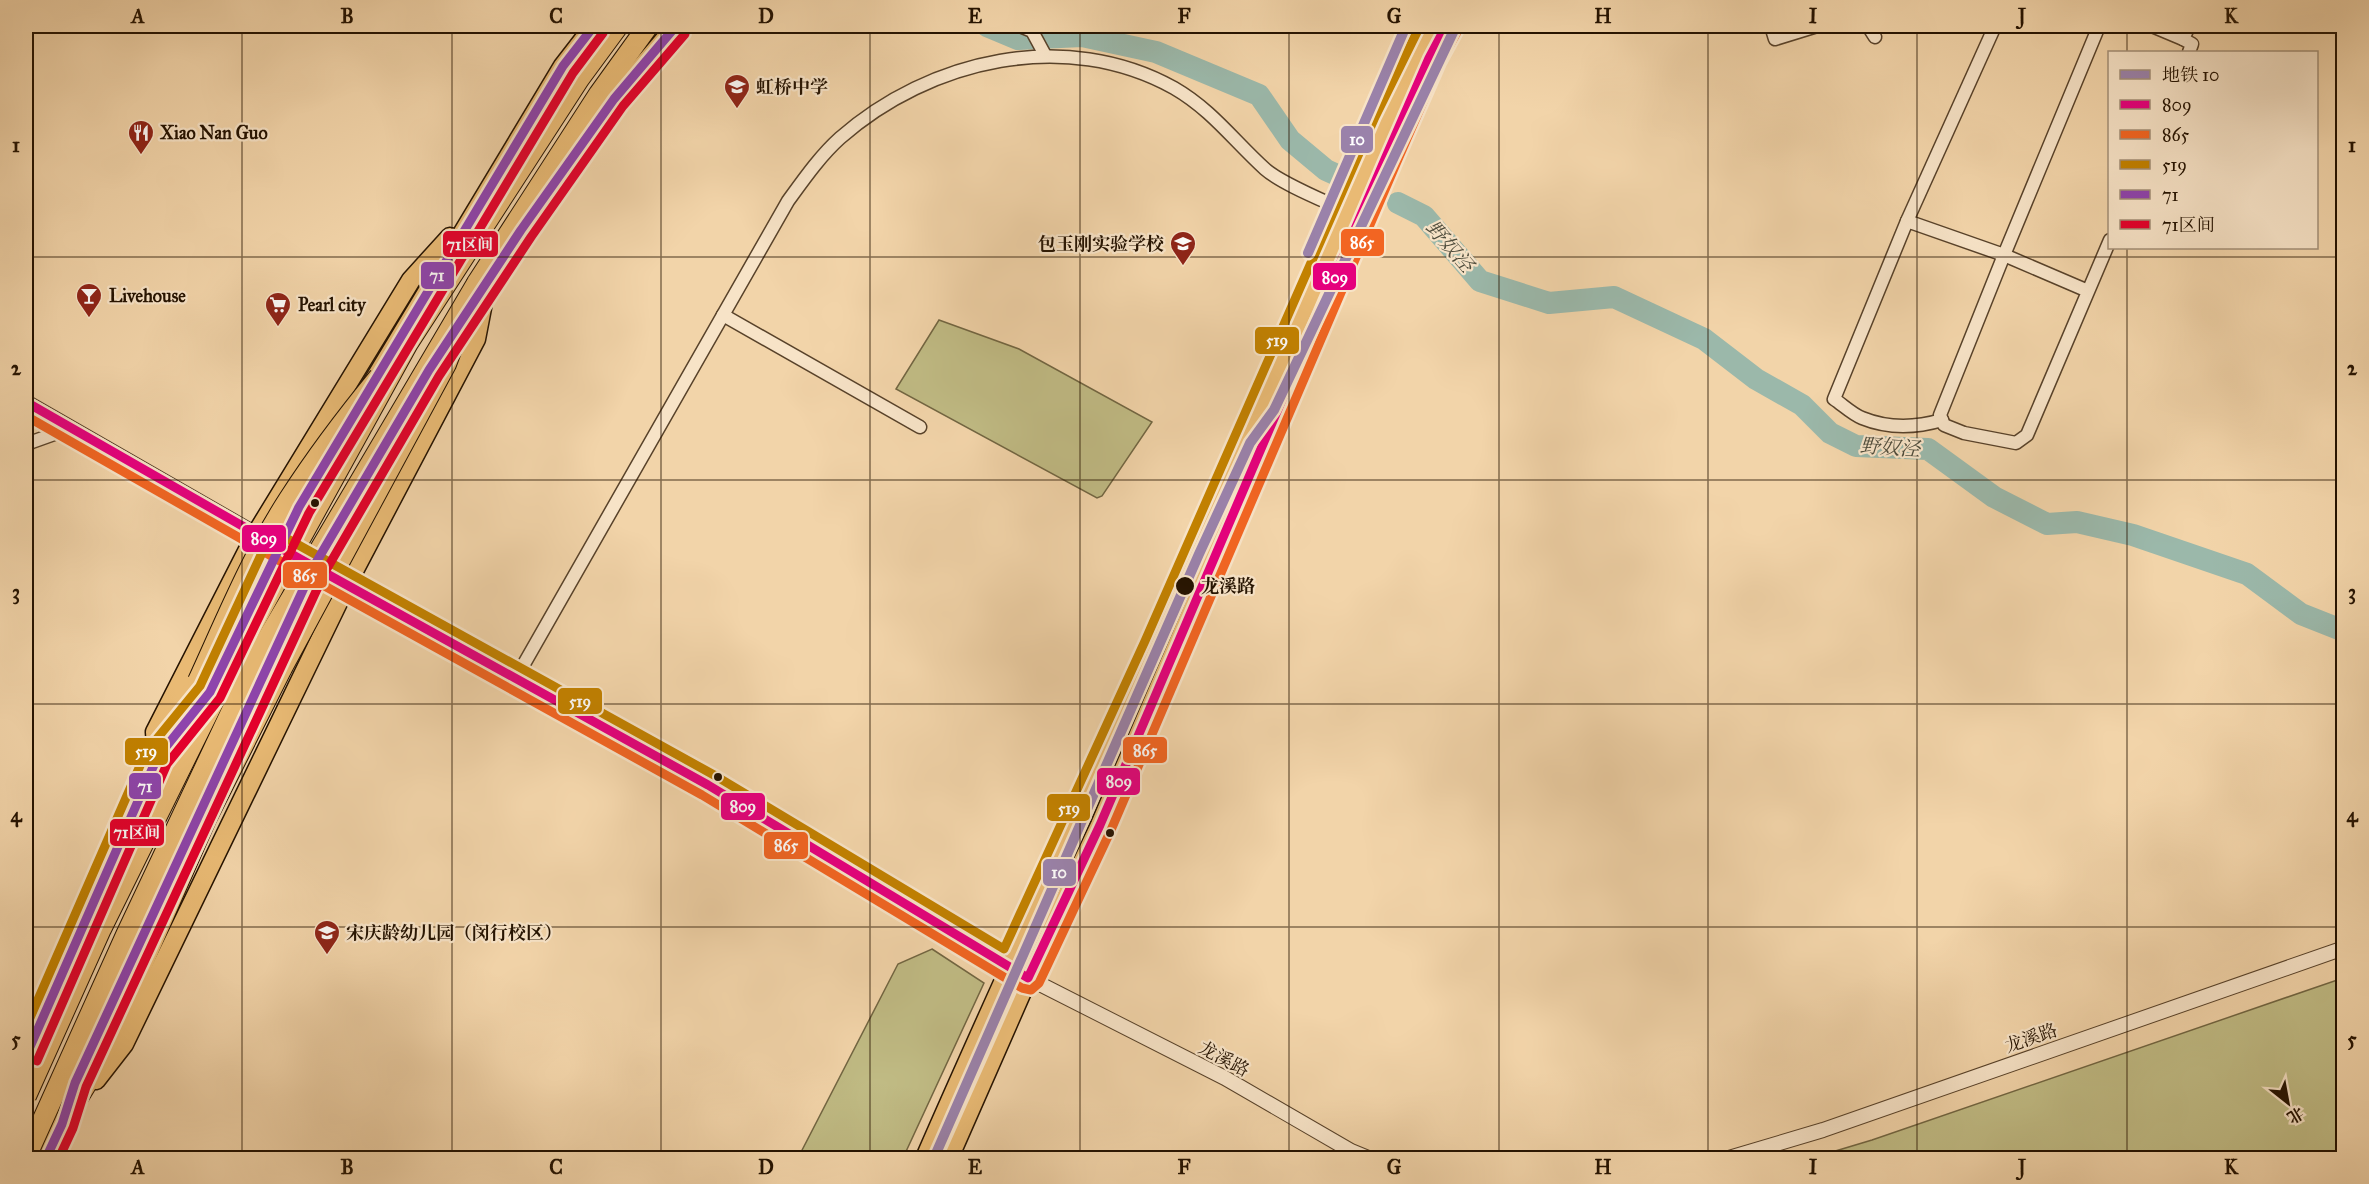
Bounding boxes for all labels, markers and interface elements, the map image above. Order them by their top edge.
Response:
text: A [129,4,145,28]
text: B [340,4,354,28]
text: C [549,4,563,28]
text: D [758,4,774,28]
text: E [968,4,983,28]
text: F [1177,4,1191,28]
text: G [1387,4,1402,28]
text: H [1594,4,1612,28]
text: I [1809,4,1818,28]
text: J [2015,4,2027,30]
text: K [2224,4,2239,28]
legend [2108,51,2318,249]
text: 地铁 10 [2162,64,2219,86]
school or university icon: 虹桥中学 [722,72,752,110]
place label: 虹桥中学 [756,76,828,98]
text: 809 [2162,94,2192,116]
restaurant icon: Xiao Nan Guo [126,118,156,156]
place label: Xiao Nan Guo [159,122,268,144]
text: 865 [2162,124,2190,146]
line badge: 10 [1340,125,1374,154]
text: 10 [1349,130,1365,149]
text: 1 [12,133,20,157]
text: 1 [2348,133,2356,157]
text: 519 [2162,154,2187,176]
text: 71 [2162,184,2179,206]
text: 71区间 [2162,214,2215,236]
water label: 野奴泾 [1421,215,1480,278]
line badge: 865 [1340,228,1385,257]
school or university icon: 包玉刚实验学校 [1168,229,1198,267]
line badge: 71区间 [442,230,499,258]
place label: 包玉刚实验学校 [1038,233,1164,255]
text: 865 [1350,233,1375,252]
text: 71区间 [447,235,493,254]
line badge: 71 [420,261,455,290]
line badge: 809 [1312,262,1357,291]
text: 71 [430,266,445,285]
text: 809 [1322,268,1348,288]
bar icon: Livehouse [74,281,104,319]
place label: Livehouse [109,285,186,307]
supermarket icon: Pearl city [263,290,293,328]
place label: Pearl city [298,294,367,317]
line badge: 519 [1254,326,1300,355]
text: 519 [1266,331,1288,351]
text: 2 [11,356,22,380]
text: 2 [2347,356,2358,380]
water label: 野奴泾 [1859,433,1923,461]
unlabelled marker [309,497,321,509]
line badge: 809 [241,524,287,553]
text: 809 [251,529,277,549]
line badge: 865 [282,561,328,589]
text: 865 [293,566,318,585]
marker: 龙溪路 [1174,575,1196,597]
place label: 龙溪路 [1201,575,1255,597]
text: 3 [12,580,20,605]
text: 3 [2348,580,2356,605]
line badge: 519 [557,687,603,715]
text: 519 [569,692,591,712]
line badge: 865 [1122,736,1168,764]
line badge: 519 [124,737,169,766]
text: 865 [1133,741,1158,760]
text: 519 [135,742,157,762]
line badge: 809 [1096,767,1141,796]
unlabelled marker [712,771,724,783]
line badge: 71 [128,772,162,800]
text: 809 [1106,772,1132,792]
text: 71 [138,777,153,796]
line badge: 809 [720,792,766,821]
line badge: 519 [1046,793,1091,822]
text: 809 [730,797,756,817]
text: 519 [1058,799,1080,819]
text: 4 [10,803,22,828]
text: 4 [2346,803,2358,828]
line badge: 71区间 [109,818,165,847]
text: 71区间 [114,823,160,842]
unlabelled marker [1104,827,1116,839]
line badge: 865 [763,831,809,860]
text: 865 [774,836,799,855]
line badge: 10 [1042,858,1077,887]
text: 10 [1051,863,1067,882]
school or university icon: 宋庆龄幼儿园（闵行校区） [312,918,342,956]
place label: 宋庆龄幼儿园（闵行校区） [346,922,562,944]
street label: 龙溪路 [2002,1019,2060,1057]
text: 5 [11,1027,21,1051]
text: 5 [2347,1027,2357,1051]
street label: 龙溪路 [1195,1037,1253,1081]
north arrow [2258,1073,2318,1133]
text: 北 [2284,1103,2307,1128]
text: A [129,1155,145,1179]
text: B [340,1155,354,1179]
text: C [549,1155,563,1179]
text: D [758,1155,774,1179]
text: E [968,1155,983,1179]
text: F [1177,1155,1191,1179]
text: G [1387,1155,1402,1179]
text: H [1594,1155,1612,1179]
text: I [1809,1155,1818,1179]
text: J [2015,1155,2027,1181]
text: K [2224,1155,2239,1179]

